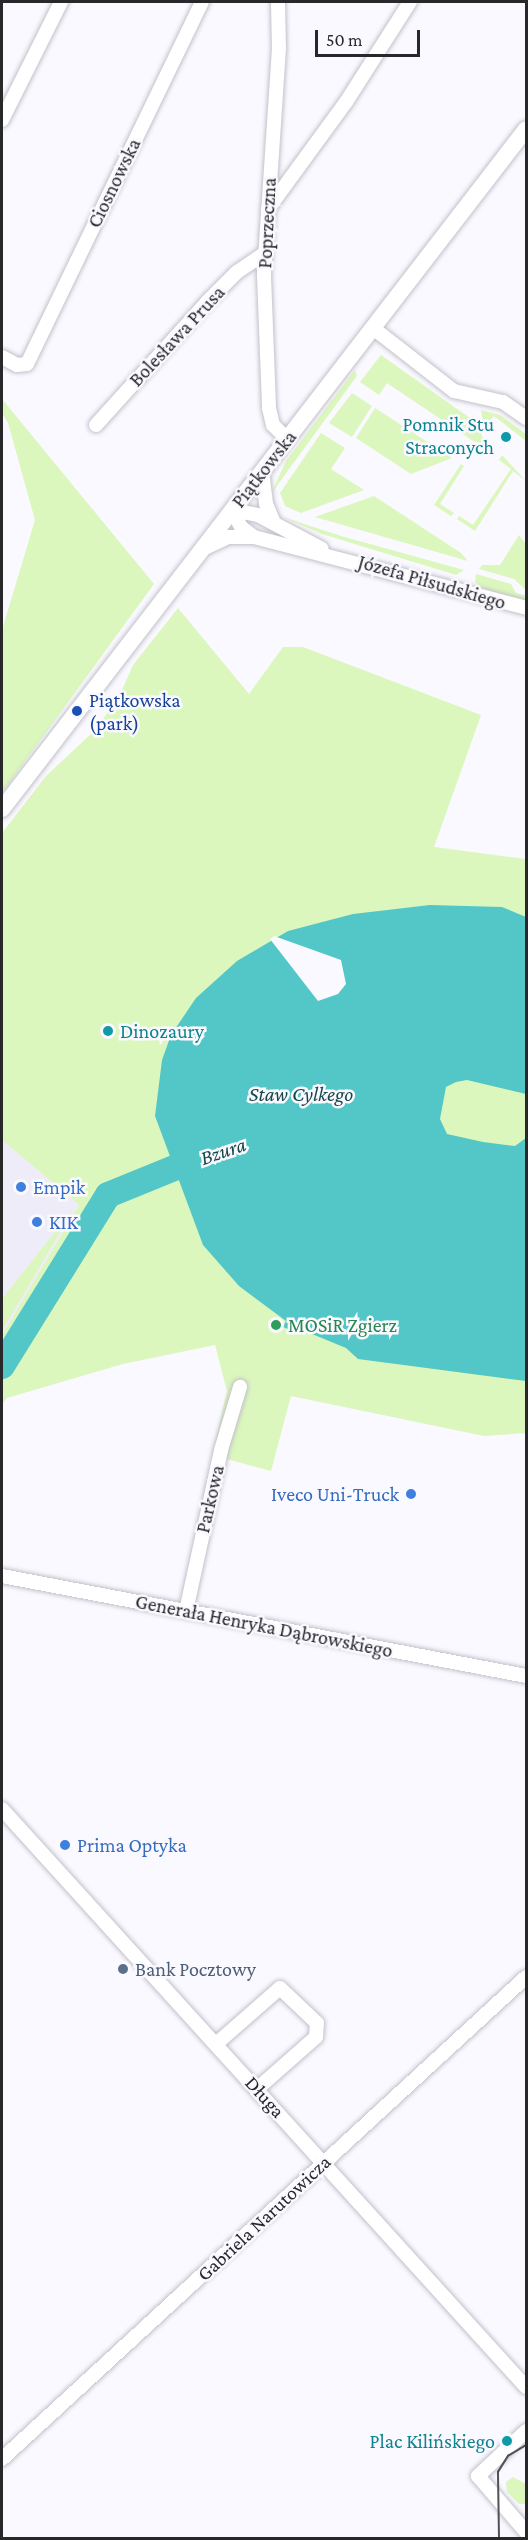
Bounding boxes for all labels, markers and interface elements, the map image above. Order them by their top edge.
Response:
scale bar [318,18,423,56]
text: 50 m [326,30,363,50]
street label: Ciosnowska [82,134,146,232]
street label: Poprzeczna [253,177,281,269]
street label: Bolesława Prusa [124,280,230,392]
place label: Pomnik Stu Straconych [402,413,494,460]
street label: Piątkowska [226,426,302,512]
marker: Pomnik Stu Straconych [499,430,513,444]
street label: Józefa Piłsudskiego [355,549,509,615]
place label: Piątkowska (park) [89,688,181,735]
marker: Piątkowska (park) [70,704,84,718]
place label: Dinozaury [120,1019,204,1043]
marker: Dinozaury [101,1024,115,1038]
water label: Staw Cylkego [249,1081,353,1107]
water label: Bzura [197,1131,249,1171]
place label: Empik [33,1175,85,1199]
marker: Empik [14,1180,28,1194]
place label: KIK [49,1210,78,1234]
marker: KIK [30,1215,44,1229]
place label: MOSiR Zgierz [288,1313,397,1337]
marker: MOSiR Zgierz [269,1318,283,1332]
street label: Parkowa [191,1463,229,1535]
place label: Iveco Uni-Truck [271,1482,399,1506]
marker: Iveco Uni-Truck [404,1487,418,1501]
street label: Generała Henryka Dąbrowskiego [133,1589,395,1663]
place label: Prima Optyka [77,1833,187,1857]
marker: Prima Optyka [58,1838,72,1852]
place label: Bank Pocztowy [135,1957,256,1981]
marker: Bank Pocztowy [116,1962,130,1976]
street label: Długa [240,2071,290,2123]
street label: Gabriela Narutowicza [192,2150,336,2286]
place label: Plac Kilińskiego [370,2429,495,2453]
marker: Plac Kilińskiego [500,2434,514,2448]

